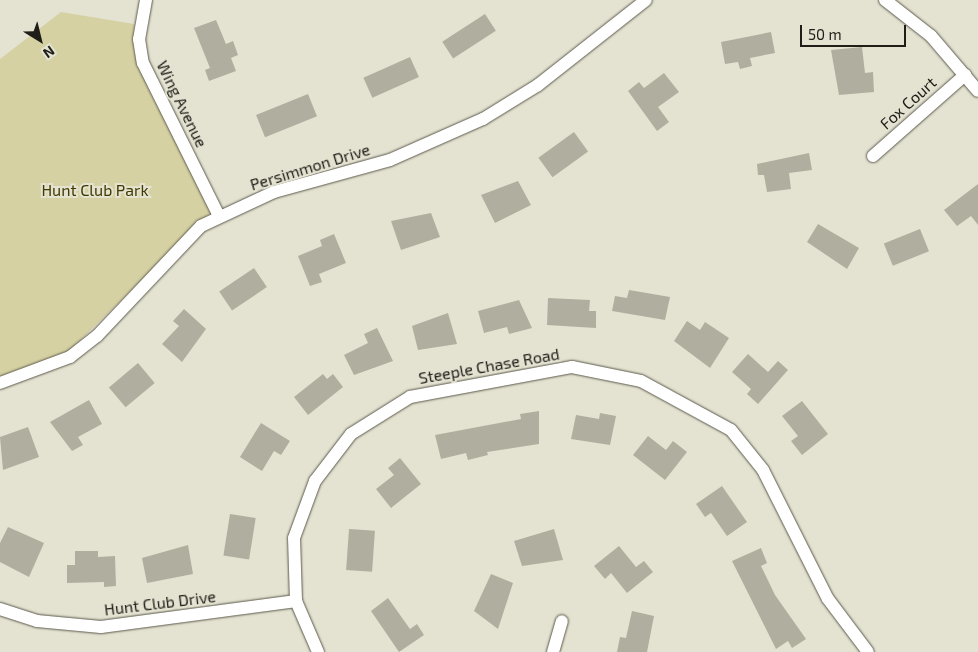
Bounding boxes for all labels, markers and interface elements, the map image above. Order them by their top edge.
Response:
north arrow [15,15,65,65]
scale bar [803,15,909,47]
text: 50 m [808,25,842,43]
text: N [40,43,58,62]
street label: Wing Avenue [153,57,211,151]
street label: Fox Court [876,73,940,133]
street label: Persimmon Drive [248,140,372,194]
park label: Hunt Club Park [41,180,149,200]
street label: Steeple Chase Road [417,344,561,388]
street label: Hunt Club Drive [103,587,217,619]

